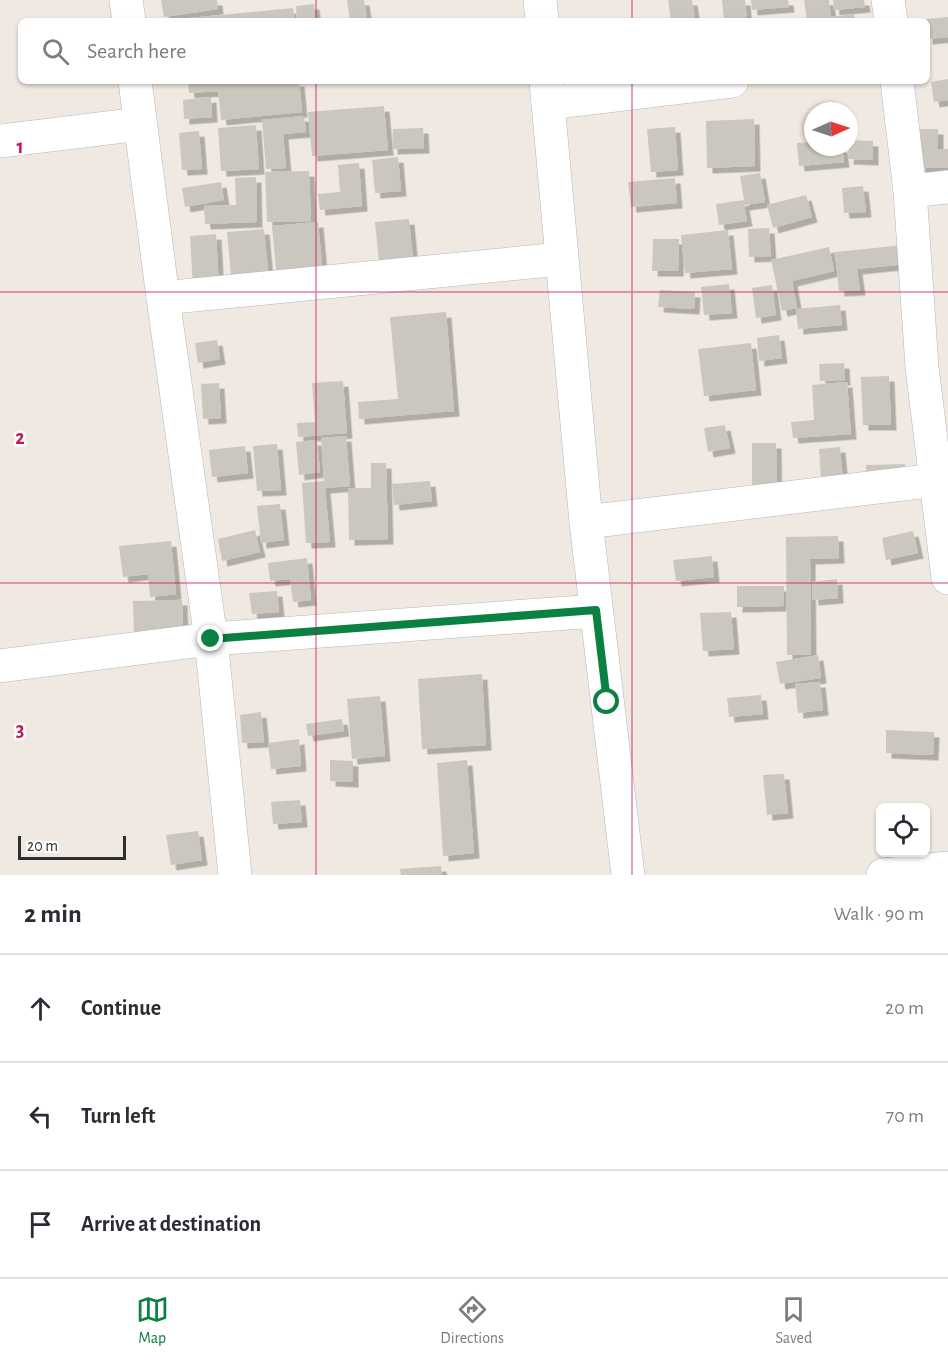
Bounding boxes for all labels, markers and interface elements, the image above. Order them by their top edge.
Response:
search box [18,18,930,84]
icon: search [39,35,72,68]
text: Search here [87,40,186,62]
north arrow [804,102,858,156]
text: 1 [16,137,24,157]
text: 2 [15,428,25,448]
route end [197,625,223,651]
route start [593,688,619,714]
text: 3 [16,720,24,740]
map controls [876,803,930,857]
button: locate [876,803,930,857]
scale bar [18,833,126,860]
text: 20 m [27,838,58,854]
text: 2 min [24,901,82,927]
text: Walk · 90 m [833,904,924,924]
icon: ahead [24,992,57,1025]
text: Continue [81,997,161,1019]
text: 20 m [885,998,924,1018]
icon: left [24,1100,57,1133]
text: Turn left [81,1105,155,1127]
text: 70 m [886,1106,924,1126]
icon: arrive [24,1208,57,1241]
text: Arrive at destination [81,1213,261,1235]
tab: Map [136,1293,169,1348]
tab: Directions [440,1293,504,1348]
tab: Saved [776,1293,812,1348]

